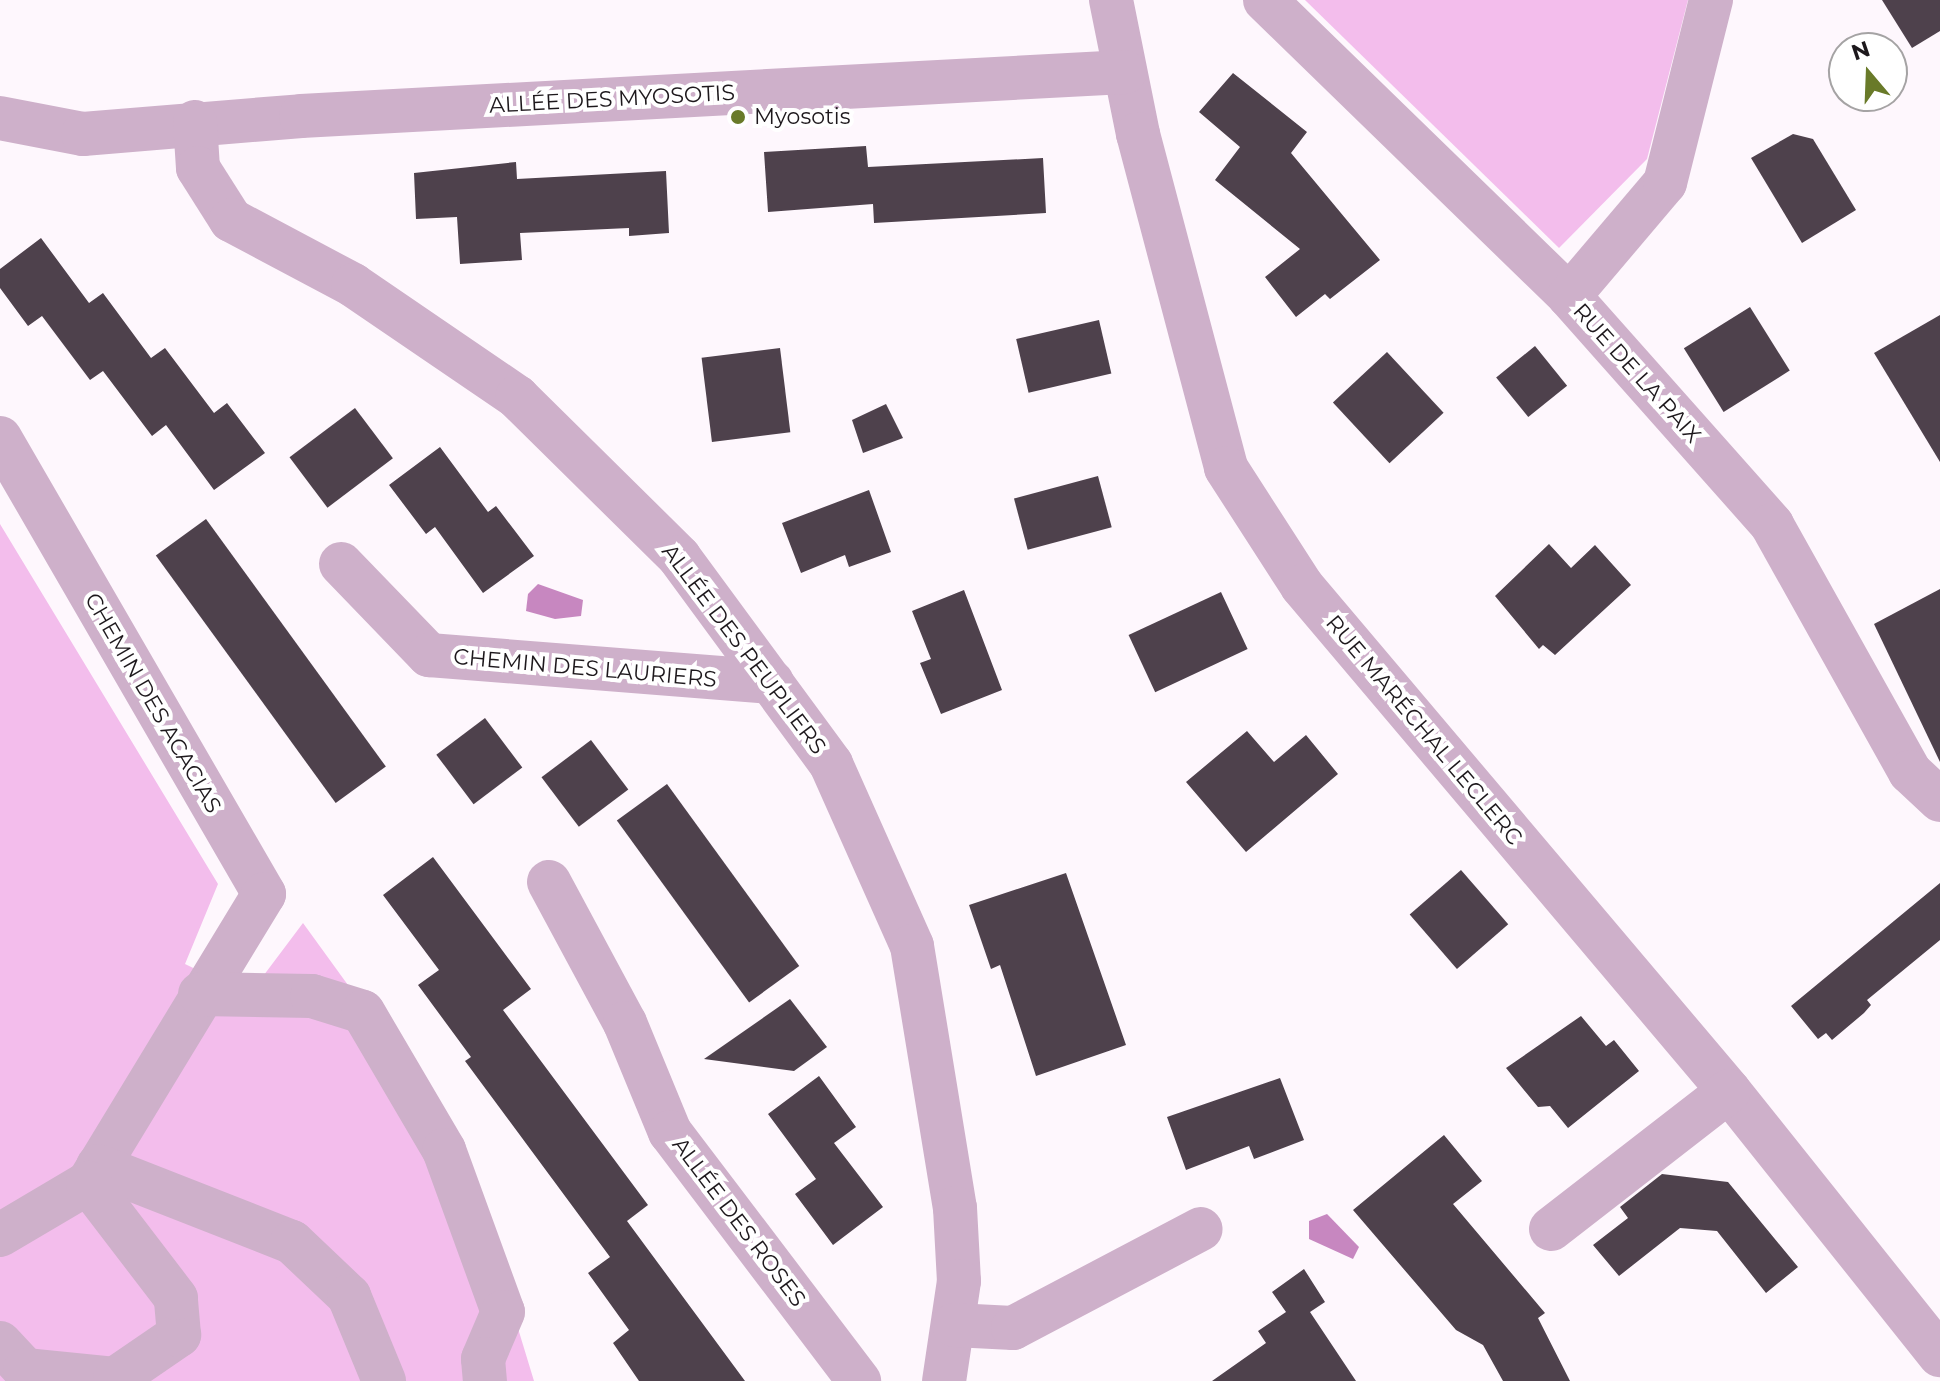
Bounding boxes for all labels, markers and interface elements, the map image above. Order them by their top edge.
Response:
north arrow [1828,32,1908,112]
text: N [1848,35,1873,66]
street label: ALLÉE DES MYOSOTIS [488,79,736,119]
place label: Myosotis [754,104,851,130]
marker: Myosotis [729,108,747,126]
street label: RUE DE LA PAIX [1568,298,1706,448]
street label: ALLÉE DES PEUPLIERS [656,539,832,759]
street label: CHEMIN DES ACACIAS [79,588,227,818]
street label: RUE MARÉCHAL LECLERC [1320,610,1528,850]
street label: CHEMIN DES LAURIERS [452,643,718,693]
street label: ALLÉE DES ROSES [667,1132,811,1312]

